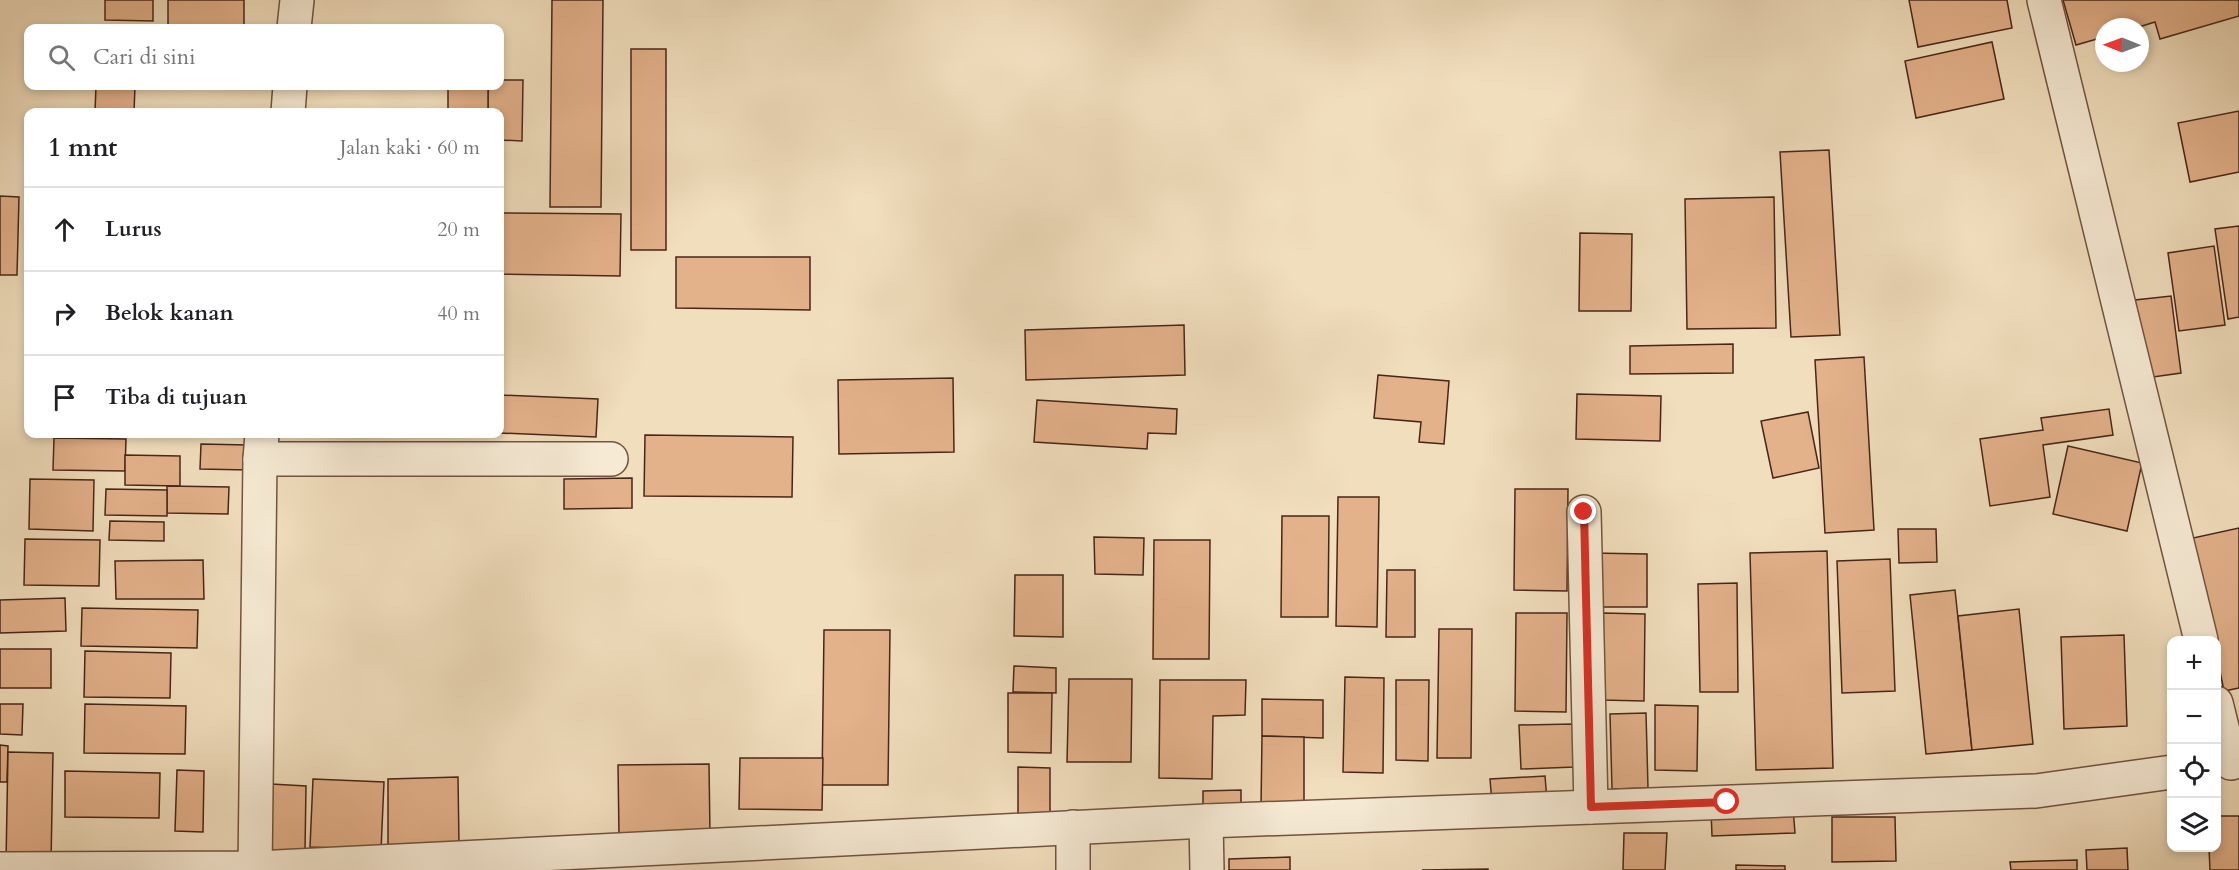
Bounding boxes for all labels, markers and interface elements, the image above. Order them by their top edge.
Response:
north arrow [2095,18,2149,72]
search box [24,24,504,90]
icon: search [45,41,78,74]
text: Cari di sini [93,42,196,72]
text: 1 mnt [48,130,117,165]
text: Jalan kaki · 60 m [340,134,480,161]
icon: ahead [48,213,81,246]
text: Lurus [105,214,162,244]
text: 20 m [437,216,480,243]
icon: right [48,297,81,330]
text: Belok kanan [105,298,234,328]
text: 40 m [437,300,480,327]
icon: arrive [48,381,81,414]
text: Tiba di tujuan [105,382,247,412]
route end [1570,498,1596,524]
map controls [2167,636,2221,852]
button: + [2167,636,2221,690]
button: − [2167,690,2221,744]
button: locate [2167,744,2221,798]
route start [1713,788,1739,814]
button: layers [2167,798,2221,852]

